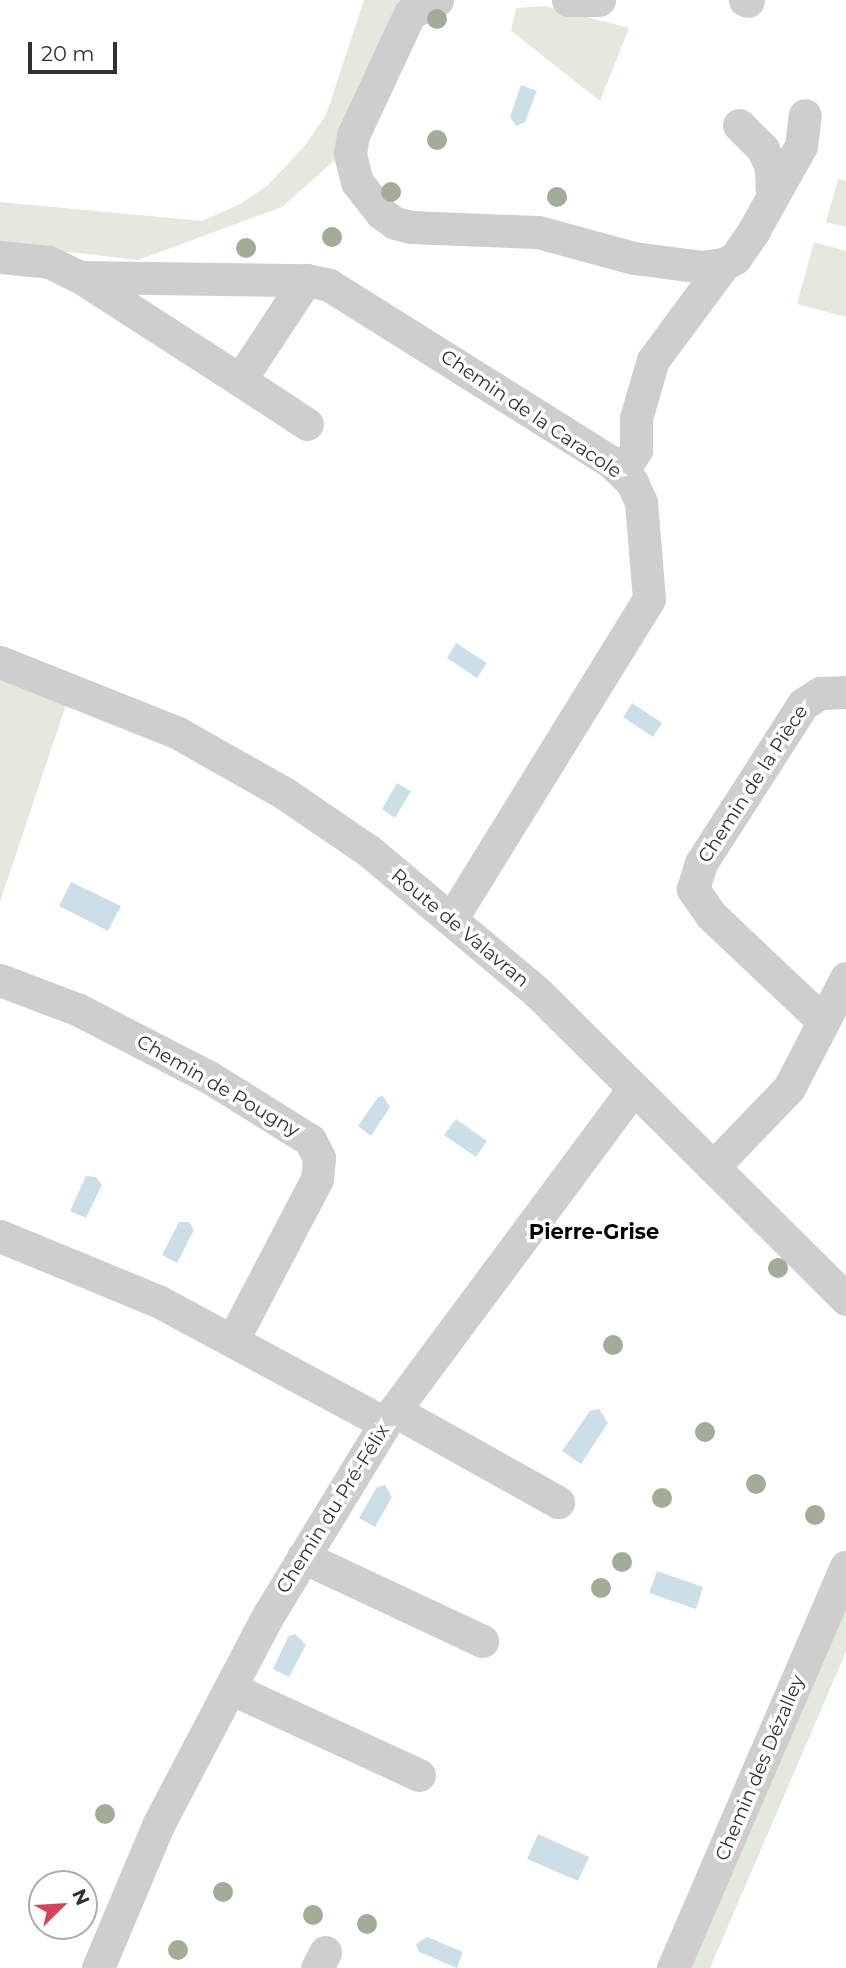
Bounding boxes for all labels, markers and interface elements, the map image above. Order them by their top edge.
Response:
scale bar [32,28,121,72]
text: 20 m [41,41,95,66]
street label: Chemin de la Caracole [436,345,626,483]
street label: Chemin de la Pièce [693,701,813,867]
street label: Route de Valavran [387,864,533,992]
street label: Chemin de Pougny [133,1030,303,1142]
district label: Pierre-Grise [529,1219,659,1245]
street label: Chemin du Pré-Félix [272,1420,394,1598]
street label: Chemin des Dézalley [711,1672,809,1864]
north arrow [28,1870,98,1940]
text: N [67,1885,94,1909]

